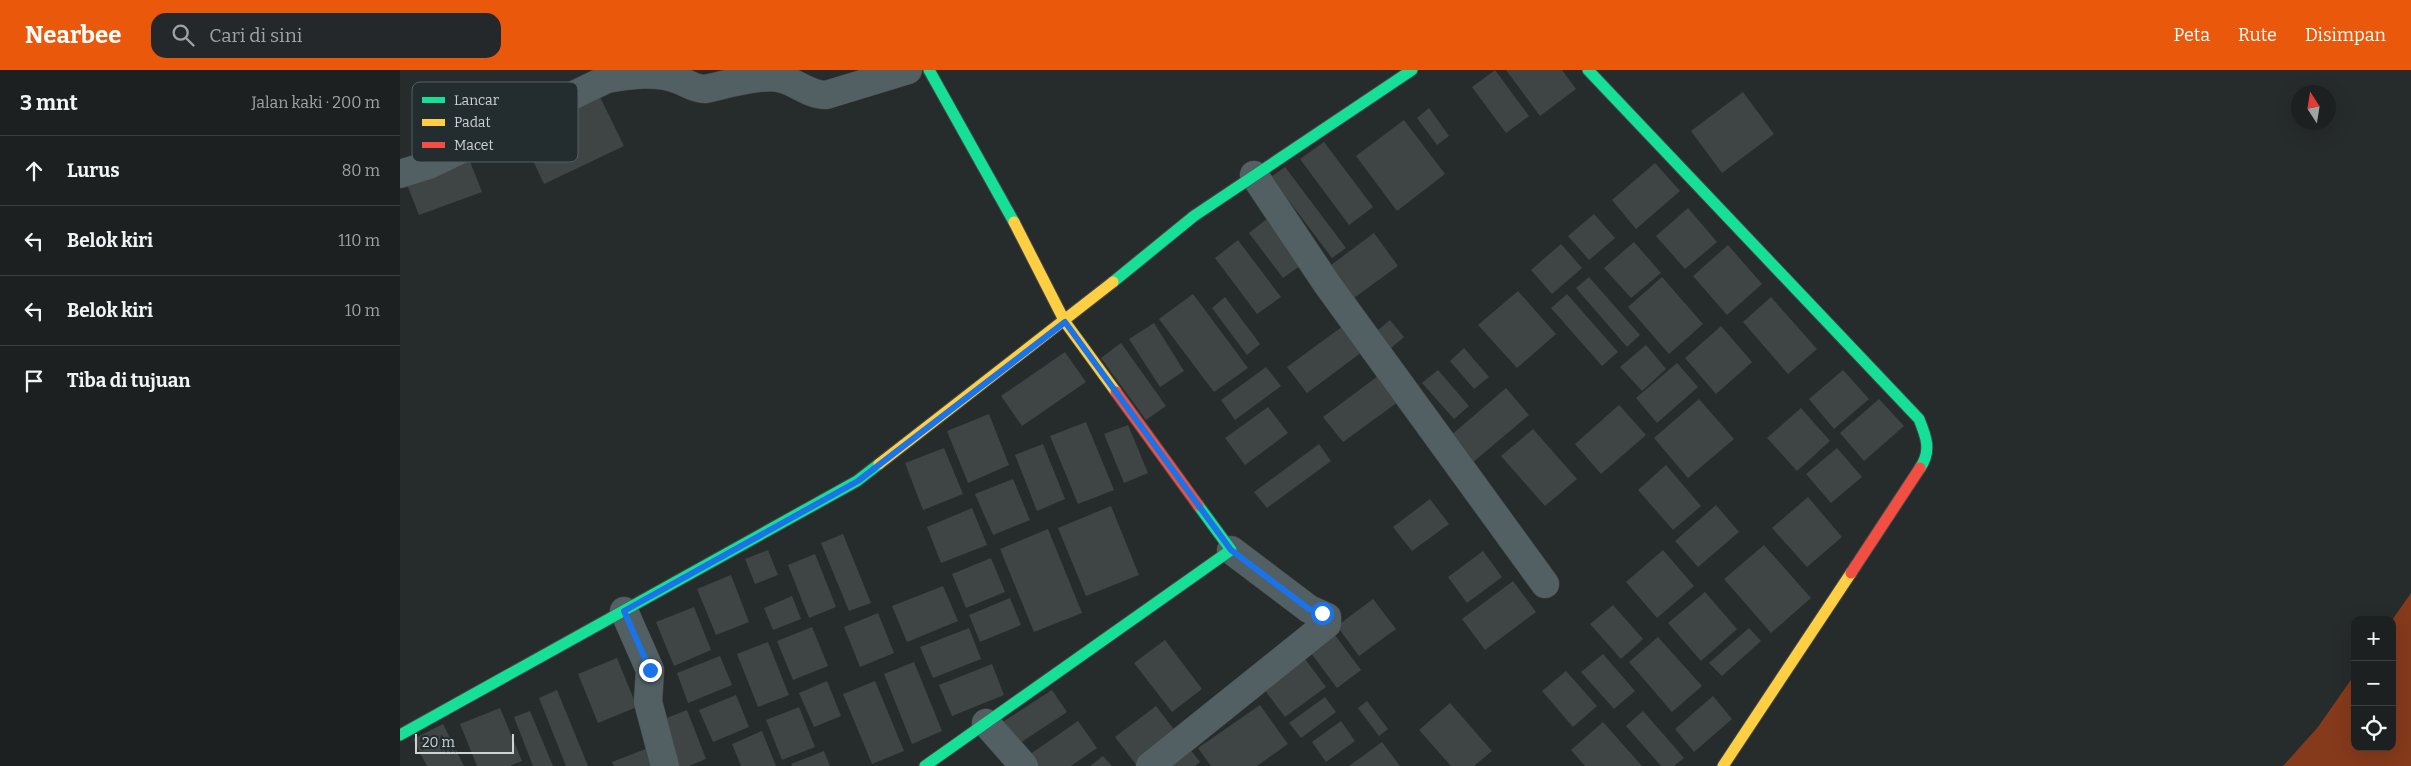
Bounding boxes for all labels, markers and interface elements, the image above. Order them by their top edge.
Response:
search box [151,13,501,58]
text: Nearbee [25,21,121,49]
icon: search [169,21,197,49]
text: Cari di sini [209,24,302,47]
text: Peta [2174,24,2210,46]
text: Rute [2238,24,2277,46]
text: Disimpan [2305,24,2386,46]
legend [412,82,578,162]
north arrow [2291,85,2336,130]
text: 3 mnt [20,90,78,116]
text: Lancar [454,92,499,109]
text: Jalan kaki · 200 m [251,93,380,112]
text: Padat [454,114,491,131]
text: Macet [454,137,494,154]
icon: ahead [20,157,48,185]
text: Lurus [67,159,120,182]
text: 80 m [342,161,380,180]
icon: left [20,227,48,255]
text: Belok kiri [67,229,153,252]
text: 110 m [338,231,380,250]
icon: left [20,297,48,325]
text: Belok kiri [67,299,153,322]
text: 10 m [345,301,380,320]
icon: arrive [20,367,48,395]
text: Tiba di tujuan [67,369,191,392]
route start [1311,602,1334,625]
map controls [2351,616,2396,751]
button: + [2351,616,2396,661]
route end [639,659,662,682]
button: − [2351,661,2396,706]
button: locate [2351,706,2396,751]
scale bar [415,731,514,754]
text: 20 m [422,734,455,751]

